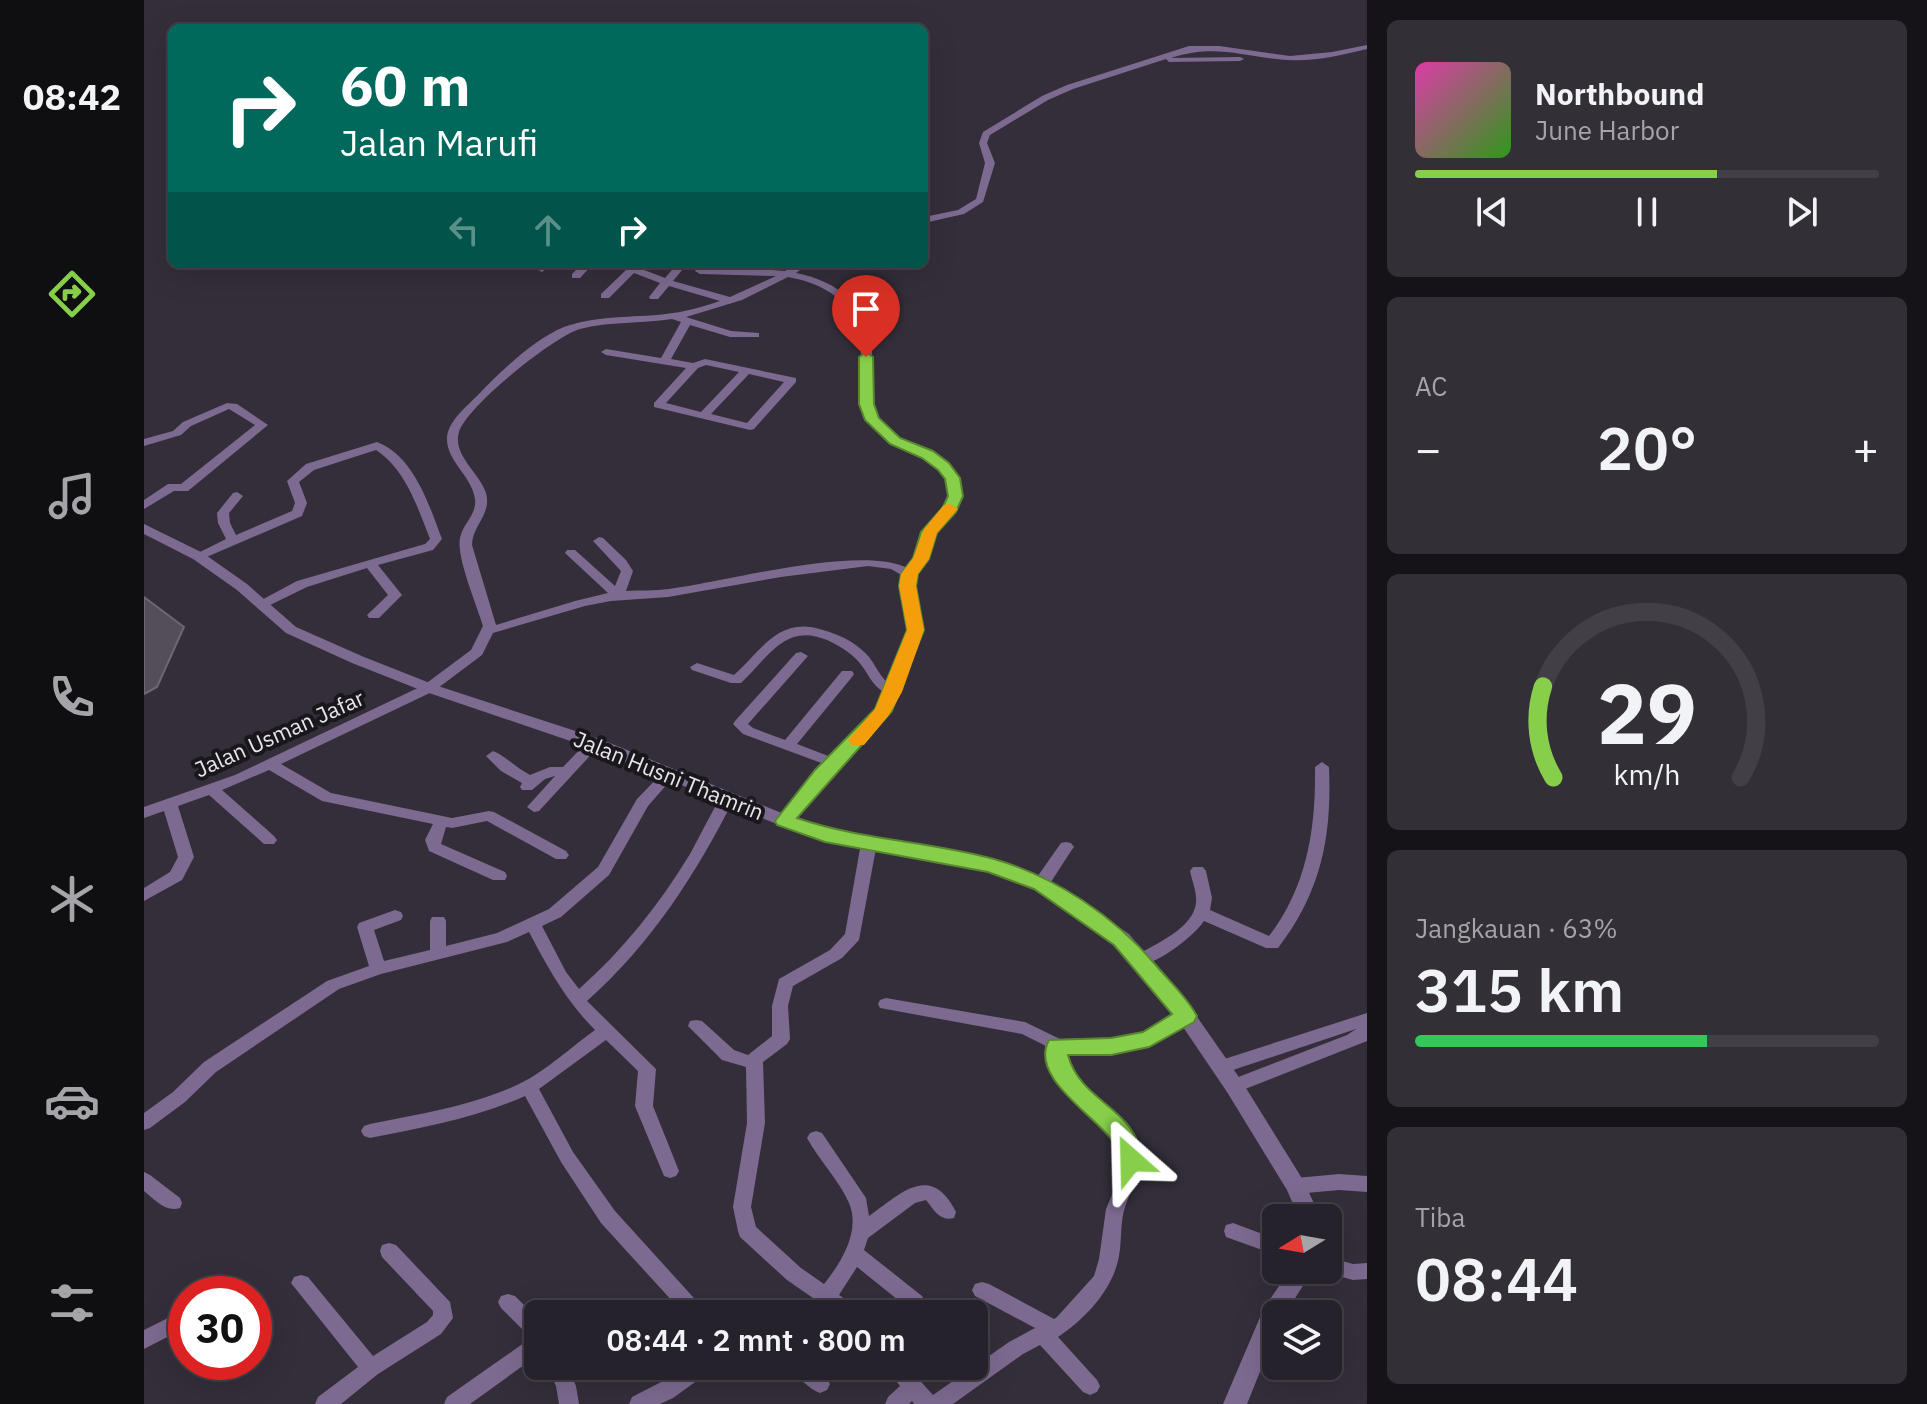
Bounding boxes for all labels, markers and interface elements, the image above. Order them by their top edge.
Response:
text: 60 m [340,49,470,121]
icon: right [208,56,312,160]
text: 08:42 [23,73,121,120]
text: Northbound [1535,74,1704,113]
text: June Harbor [1535,113,1679,147]
text: Jalan Marufi [340,119,538,166]
icon: previous [1470,190,1514,234]
icon: pause [1625,190,1669,234]
icon: next [1780,190,1824,234]
icon: left [442,208,486,252]
icon: ahead [526,208,570,252]
icon: right [610,208,654,252]
icon: directions [44,266,100,322]
pin [832,275,900,357]
icon: arrive [844,287,888,331]
text: AC [1415,369,1447,403]
text: 20° [1597,408,1697,487]
text: − [1415,420,1441,477]
text: + [1853,420,1879,477]
icon: music [44,468,100,524]
text: 29 [1597,659,1697,767]
icon: phone [44,669,100,725]
street label: Jalan Usman Jafar [190,683,368,783]
street label: Jalan Husni Thamrin [570,724,768,826]
text: km/h [1613,756,1681,793]
icon: climate [44,871,100,927]
text: Jangkauan · 63% [1415,911,1618,945]
text: 315 km [1415,950,1624,1029]
icon: car [44,1073,100,1129]
position arrow [1089,1118,1173,1202]
text: Tiba [1415,1200,1465,1234]
north arrow [1262,1204,1342,1284]
map controls [1262,1204,1342,1380]
text: 08:44 [1415,1239,1578,1318]
icon: filters [44,1275,100,1331]
speed limit sign: 30 [168,1276,272,1380]
button: layers [1262,1300,1342,1380]
text: 08:44 · 2 mnt · 800 m [606,1320,906,1359]

